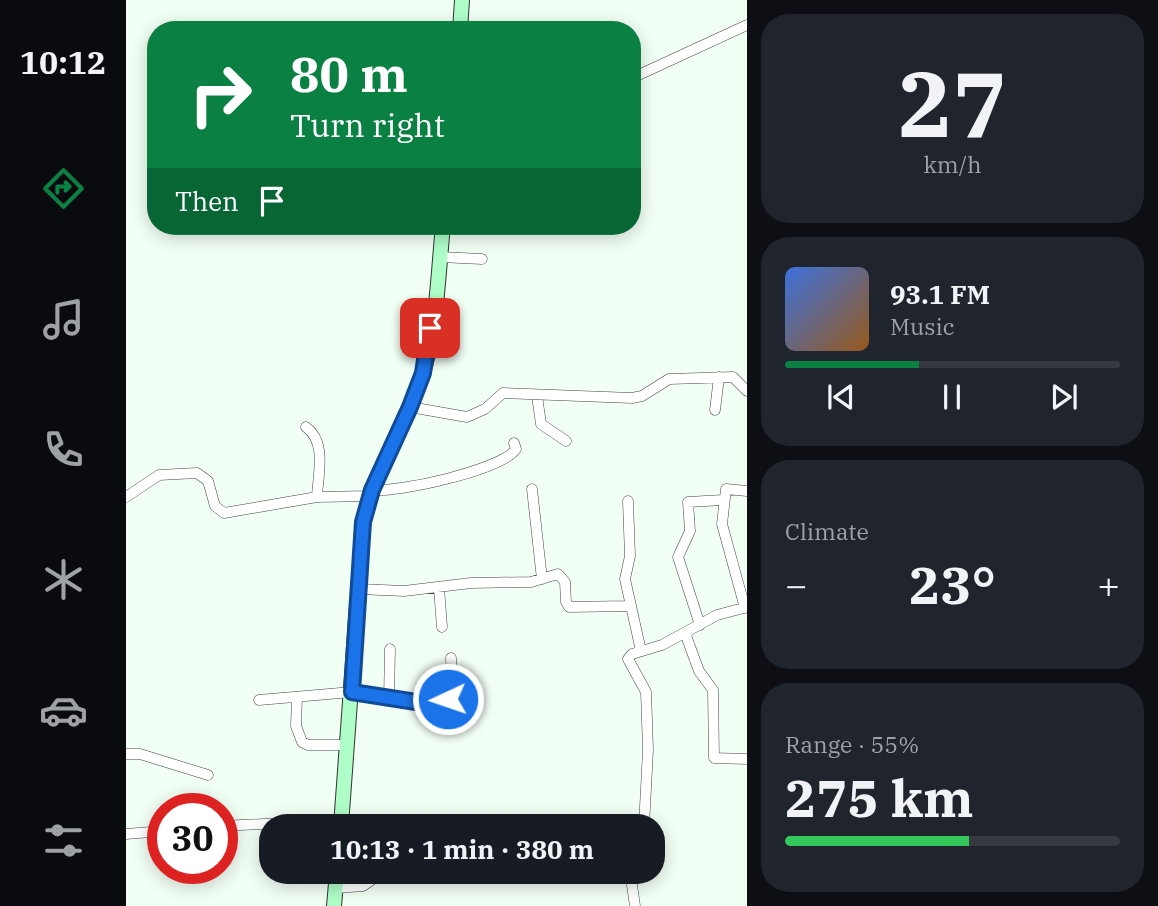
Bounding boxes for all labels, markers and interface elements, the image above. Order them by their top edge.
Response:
text: 10:12 [20,41,106,83]
text: 80 m [290,42,408,105]
text: 27 [898,44,1007,162]
icon: right [175,49,266,140]
text: Turn right [290,104,445,146]
text: km/h [923,149,982,179]
icon: directions [39,164,88,213]
icon: arrive [253,182,291,220]
text: Then [175,184,239,218]
text: 93.1 FM [890,277,990,311]
icon: music [39,295,88,344]
pin [400,298,460,358]
icon: arrive [411,309,449,347]
text: Music [890,311,955,341]
icon: previous [822,378,860,416]
icon: pause [933,378,971,416]
icon: next [1045,378,1083,416]
icon: phone [39,425,88,474]
text: Climate [785,516,869,546]
text: 23° [909,551,996,618]
icon: climate [39,555,88,604]
text: − [785,560,808,609]
text: + [1097,560,1120,609]
position arrow [411,662,485,736]
icon: car [39,686,88,735]
text: Range · 55% [785,729,919,759]
text: 275 km [785,764,974,831]
speed limit sign: 30 [147,793,238,884]
icon: filters [39,816,88,865]
text: 10:13 · 1 min · 380 m [330,832,594,866]

